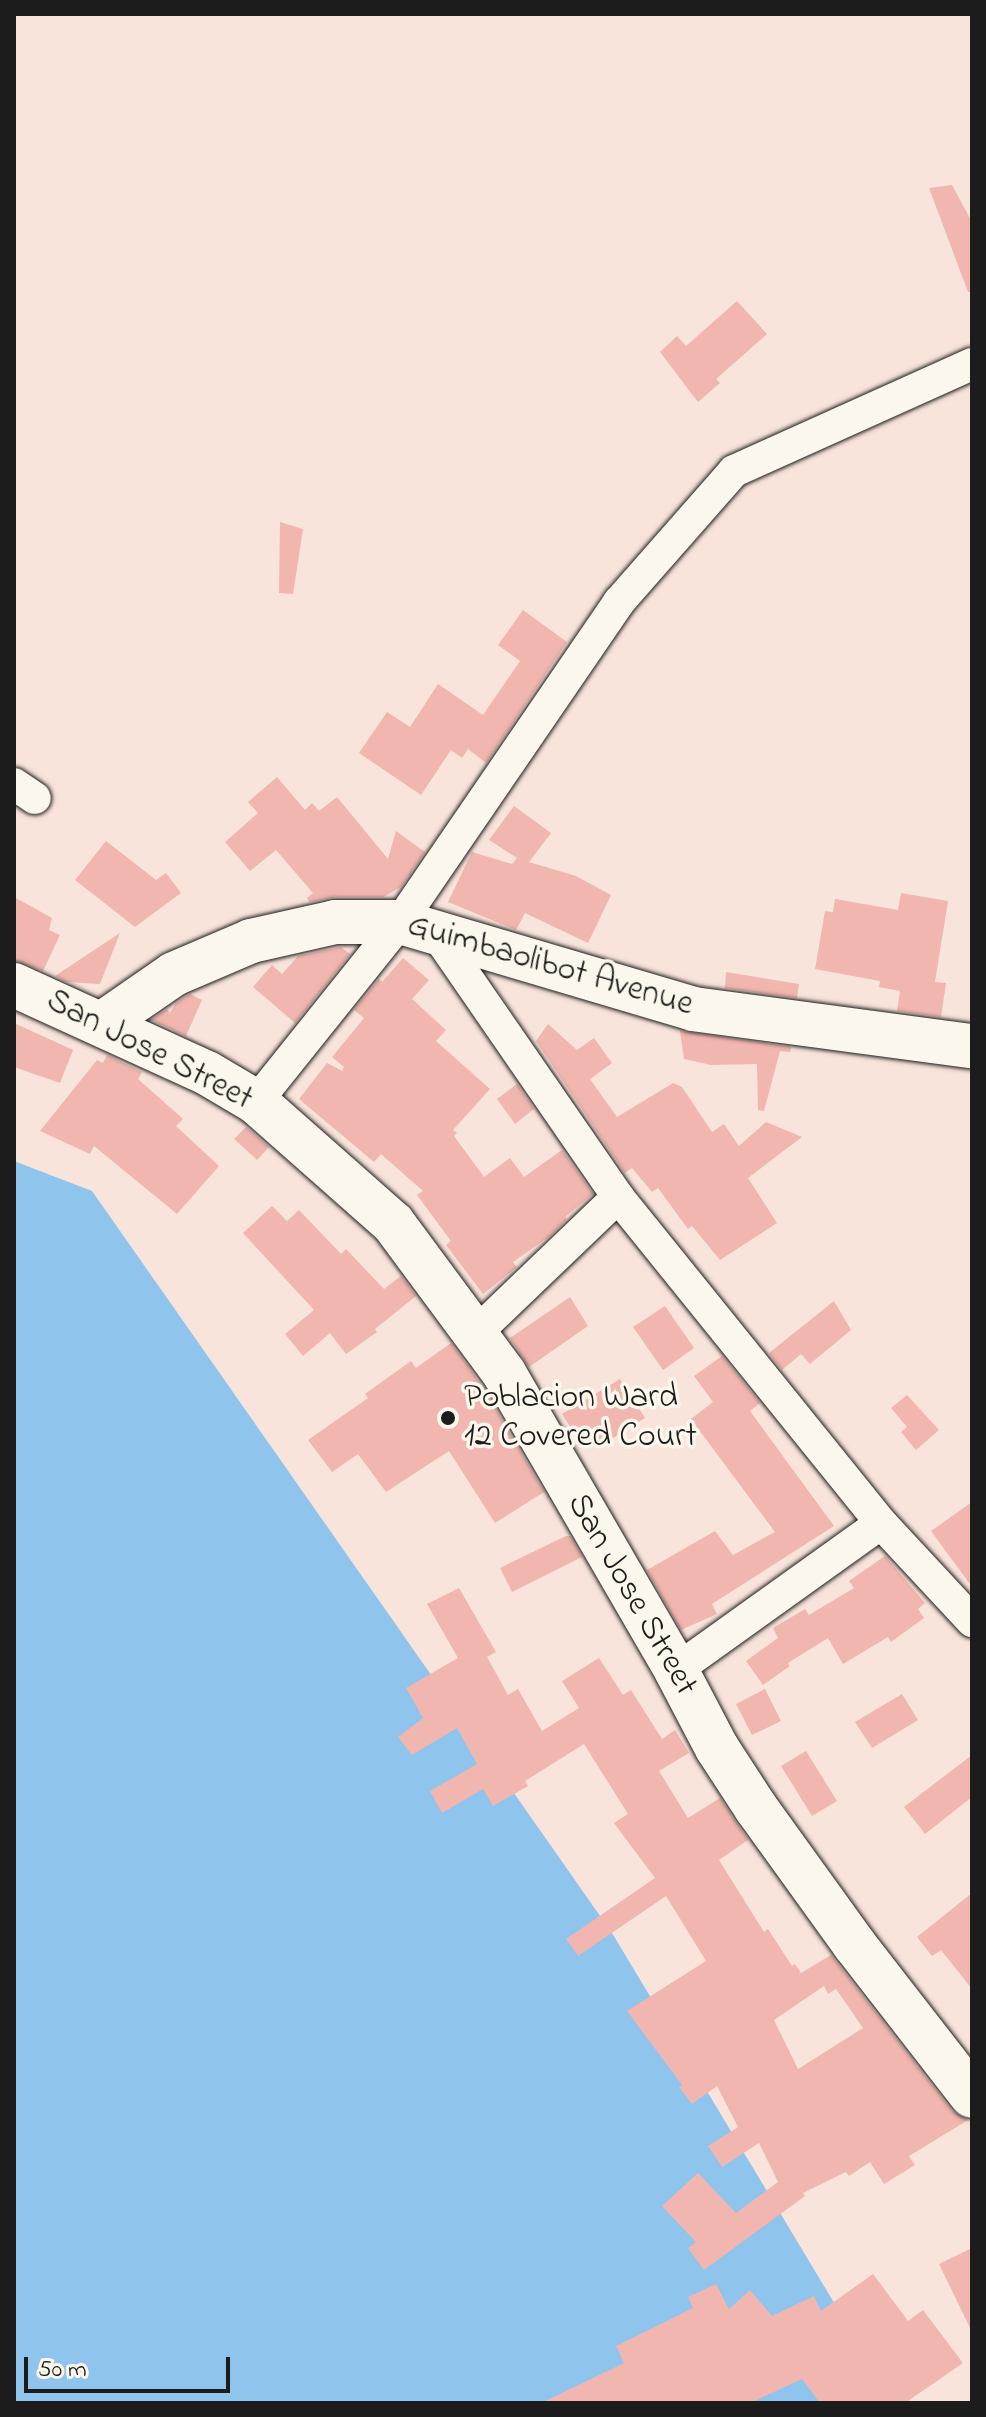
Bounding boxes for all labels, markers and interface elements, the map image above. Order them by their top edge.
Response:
street label: Guimbaolibot Avenue [403,906,697,1026]
street label: San Jose Street [39,981,259,1121]
place label: Poblacion Ward 12 Covered Court [464,1378,697,1458]
marker: Poblacion Ward 12 Covered Court [439,1409,457,1427]
street label: San Jose Street [557,1487,705,1703]
scale bar [28,2341,234,2391]
text: 50 m [38,2353,87,2388]

